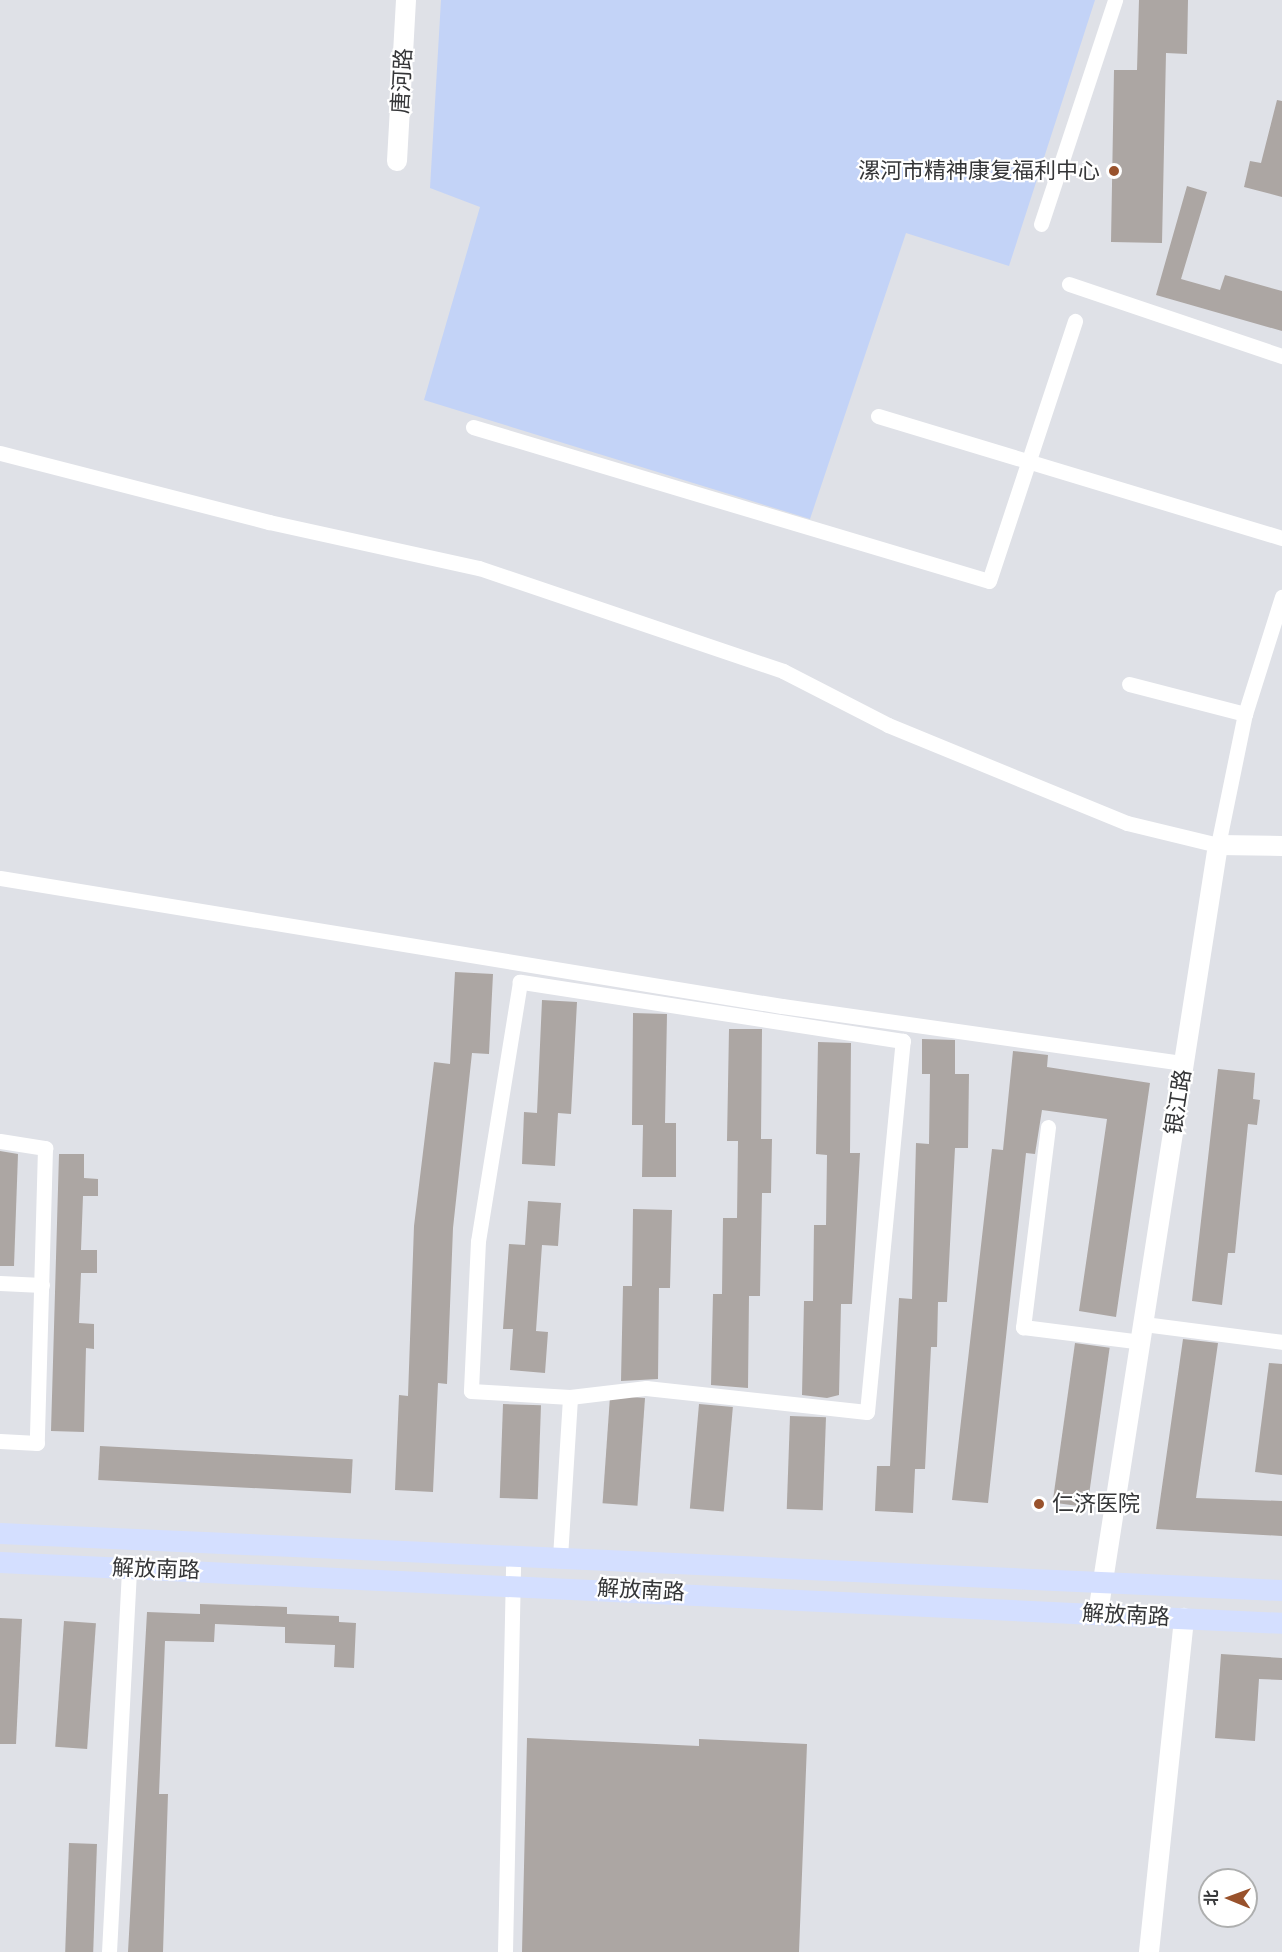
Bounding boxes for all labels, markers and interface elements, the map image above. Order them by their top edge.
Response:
street label: 唐河路 [387,47,417,115]
place label: 漯河市精神康复福利中心 [858,158,1100,184]
marker: 漯河市精神康复福利中心 [1105,162,1123,180]
street label: 银江路 [1160,1067,1196,1137]
place label: 仁济医院 [1052,1491,1140,1517]
marker: 仁济医院 [1030,1495,1048,1513]
street label: 解放南路 [112,1554,200,1584]
street label: 解放南路 [596,1575,686,1605]
street label: 解放南路 [1081,1600,1171,1630]
north arrow [1198,1868,1258,1928]
text: 北 [1200,1890,1223,1906]

